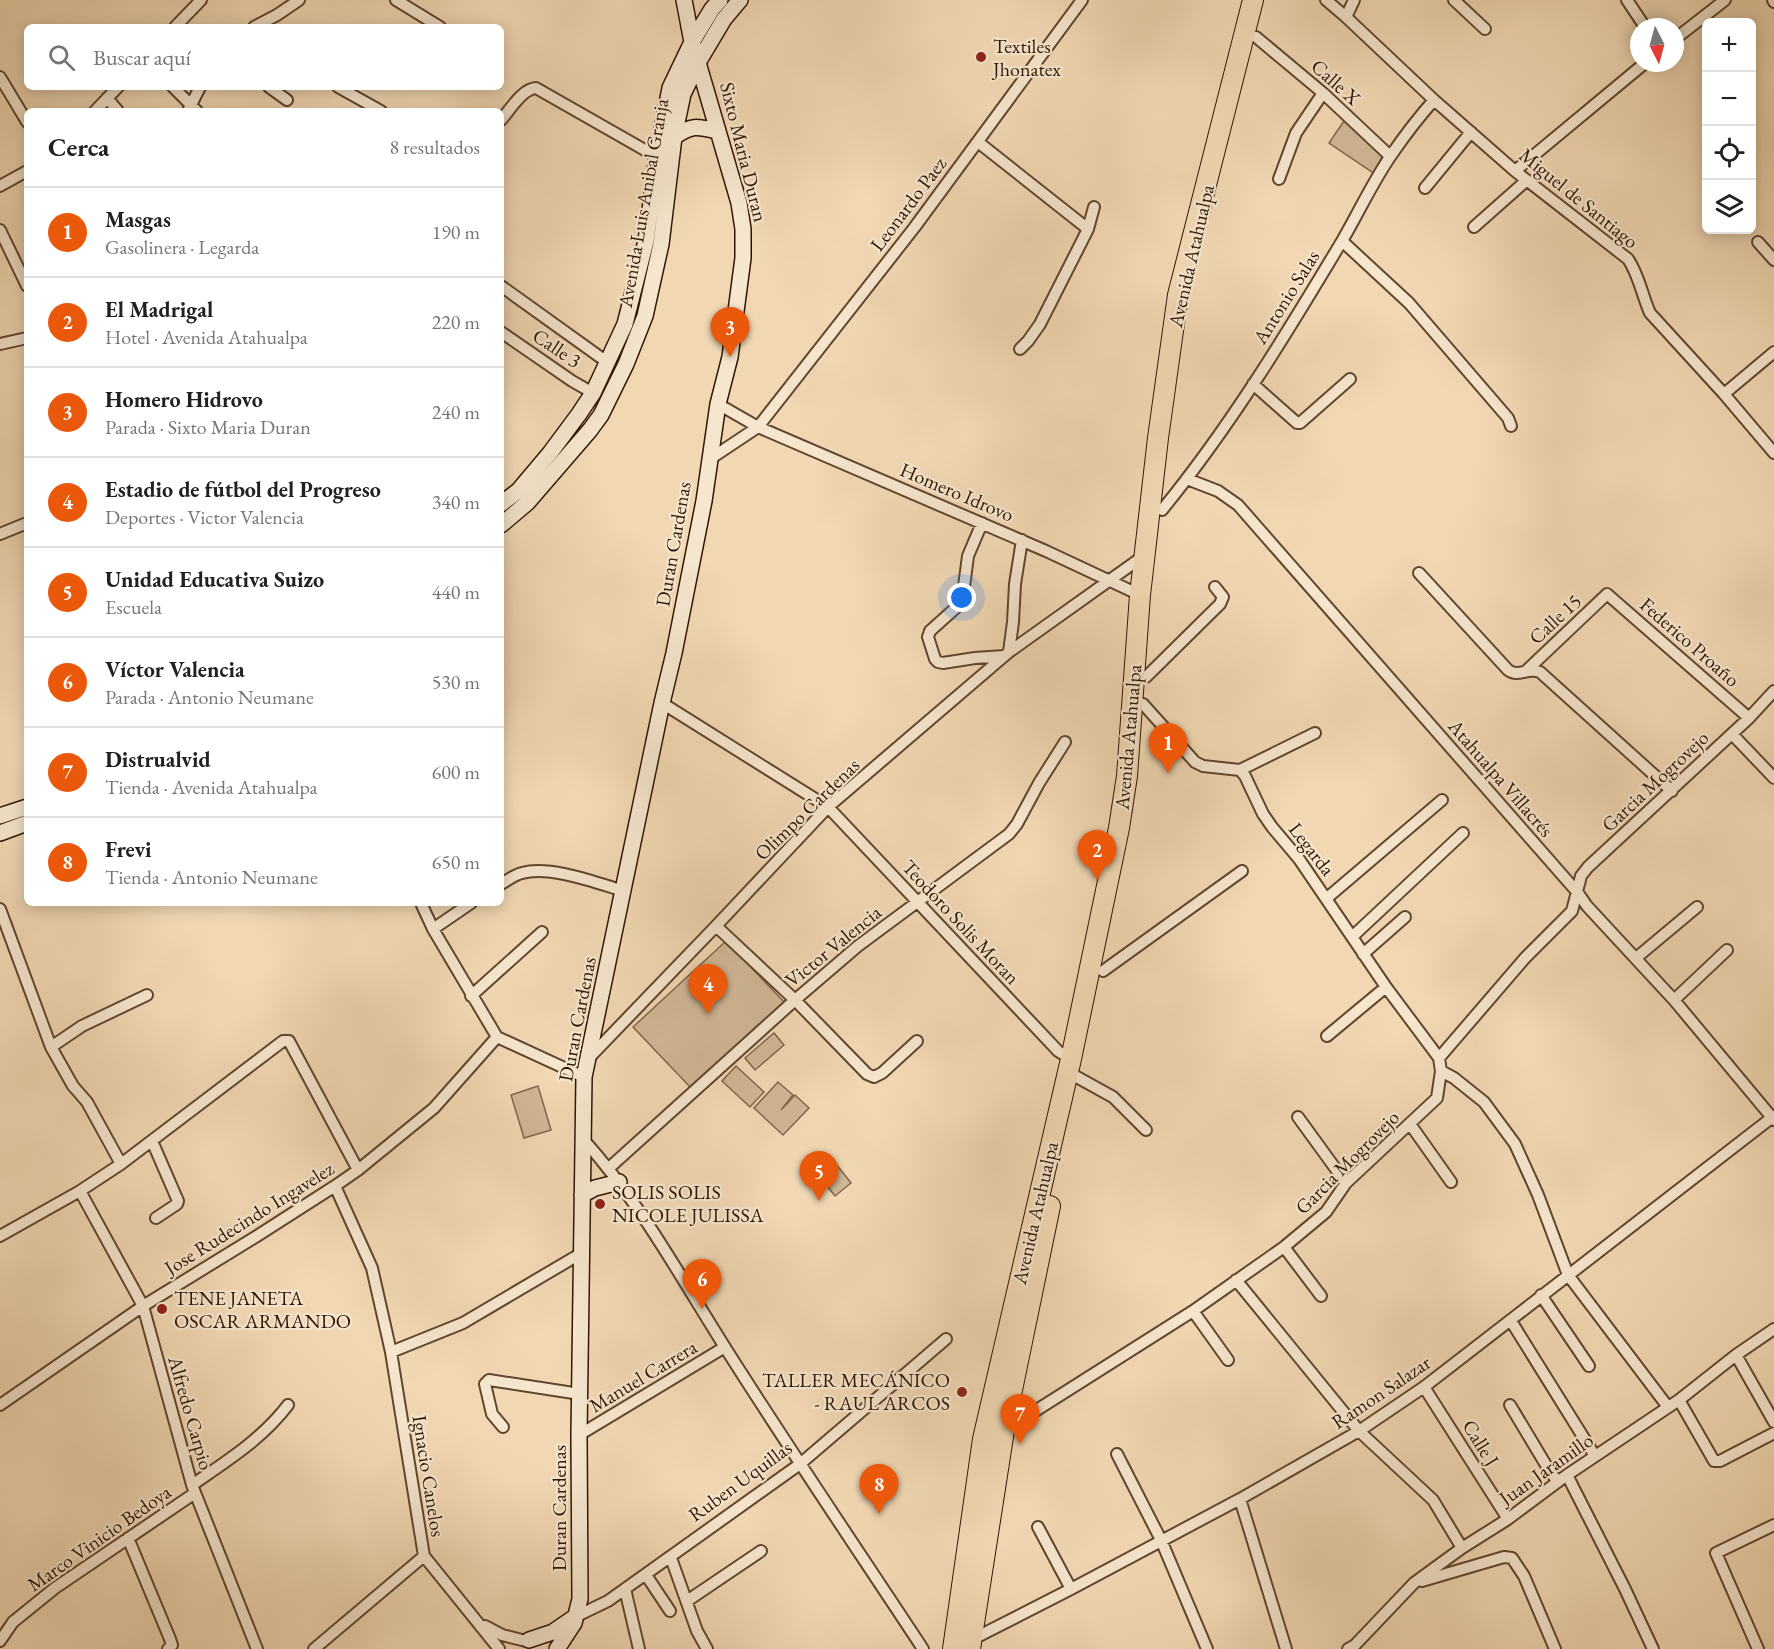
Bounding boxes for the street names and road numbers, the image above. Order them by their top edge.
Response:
street label: Calle X [1306,53,1366,111]
street label: Sixto Maria Duran [714,79,774,225]
street label: Avenida Luis Anibal Granja [612,96,674,311]
street label: Miguel de Santiago [1514,142,1644,254]
street label: Leonardo Paez [864,151,952,256]
street label: Avenida Atahualpa [1162,182,1220,331]
street label: Antonio Salas [1246,245,1325,350]
street label: Calle 3 [528,322,586,374]
street label: Homero Idrovo [896,456,1018,528]
street label: Duran Cardenas [649,479,697,609]
street label: Calle 15 [1523,588,1587,650]
street label: Federico Proaño [1635,591,1745,693]
street label: Avenida Atahualpa [1109,663,1147,812]
street label: Atahualpa Villacrés [1442,713,1559,842]
street label: Garcia Mogrovejo [1596,725,1714,837]
street label: Olimpo Cardenas [749,752,865,866]
street label: Legarda [1283,817,1341,881]
street label: Teodoro Solis Moran [897,854,1026,990]
street label: Victor Valencia [780,899,886,993]
street label: Duran Cardenas [552,954,602,1084]
street label: Garcia Mogrovejo [1289,1104,1405,1220]
street label: Avenida Atahualpa [1006,1139,1064,1288]
street label: Jose Rudecindo Ingavelez [158,1155,339,1282]
street label: Manuel Carrera [584,1334,702,1418]
street label: Ramon Salazar [1326,1349,1436,1435]
street label: Alfredo Carpio [162,1352,220,1473]
street label: Ignacio Canelos [407,1413,451,1539]
street label: Calle J [1457,1415,1505,1471]
street label: Juan Jaramillo [1492,1427,1598,1512]
street label: Ruben Uquillas [683,1435,797,1527]
street label: Duran Cardenas [546,1445,572,1571]
street label: Marco Vinicio Bedoya [22,1479,176,1597]

